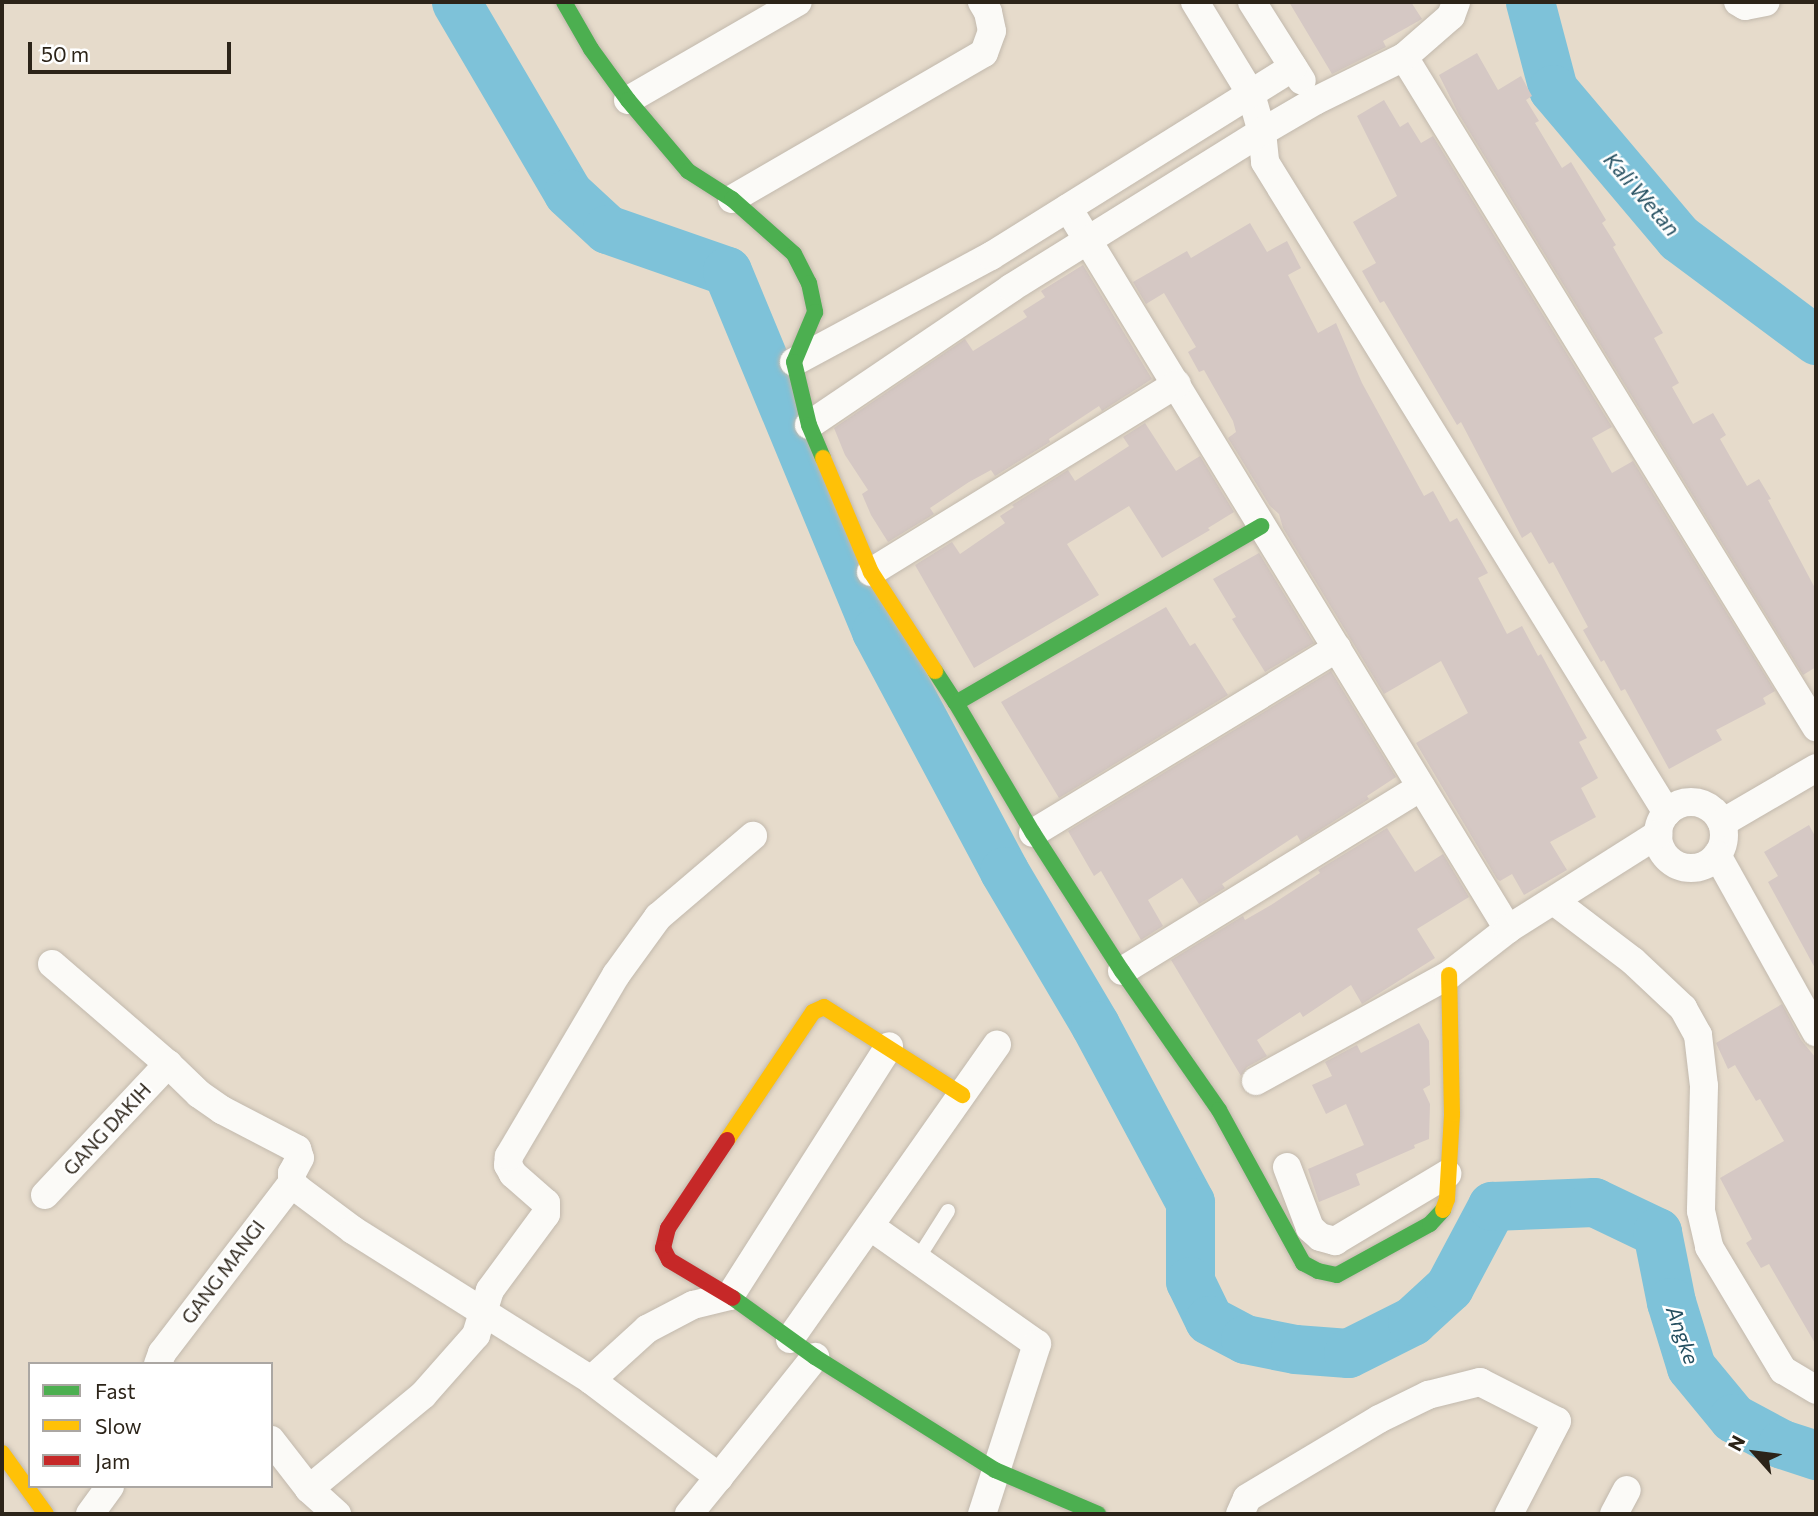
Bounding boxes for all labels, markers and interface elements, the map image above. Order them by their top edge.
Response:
scale bar [32,28,234,72]
text: 50 m [41,41,89,66]
water label: Kali Wetan [1599,147,1685,241]
street label: GANG DAKIH [59,1078,155,1180]
street label: GANG MANGI [177,1216,269,1328]
water label: Angke [1661,1303,1705,1367]
legend [28,1362,273,1488]
text: Fast [95,1378,136,1403]
text: Slow [95,1413,142,1438]
north arrow [1720,1418,1790,1488]
text: N [1723,1431,1750,1455]
text: Jam [95,1448,130,1473]

